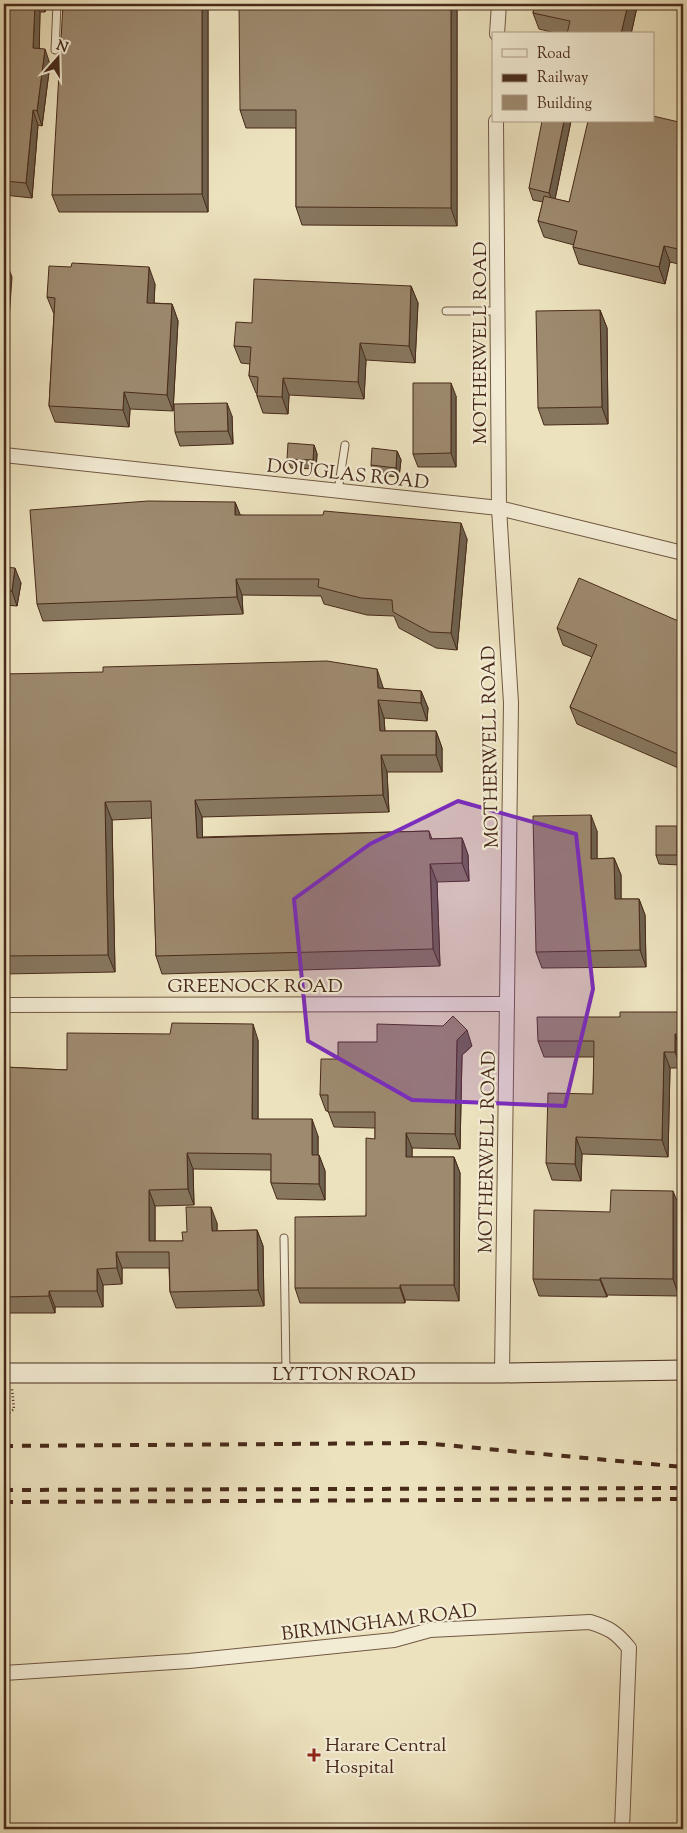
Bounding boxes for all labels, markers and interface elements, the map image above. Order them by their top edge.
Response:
north arrow [32,32,82,82]
legend [492,32,654,122]
text: N [53,36,70,59]
text: Road [537,44,571,65]
text: Railway [537,68,589,89]
text: Building [537,94,592,115]
street label: MOTHERWELL ROAD [468,242,495,444]
street label: DOUGLAS ROAD [265,454,430,497]
street label: MOTHERWELL ROAD [476,645,507,849]
street label: GREENOCK ROAD [167,974,343,1001]
street label: MOTHERWELL ROAD [473,1050,504,1254]
street label: LYTTON ROAD [272,1362,416,1389]
street label: BIRMINGHAM ROAD [280,1598,479,1649]
place label: Harare Central Hospital [325,1733,447,1782]
marker: Harare Central Hospital [307,1748,321,1762]

